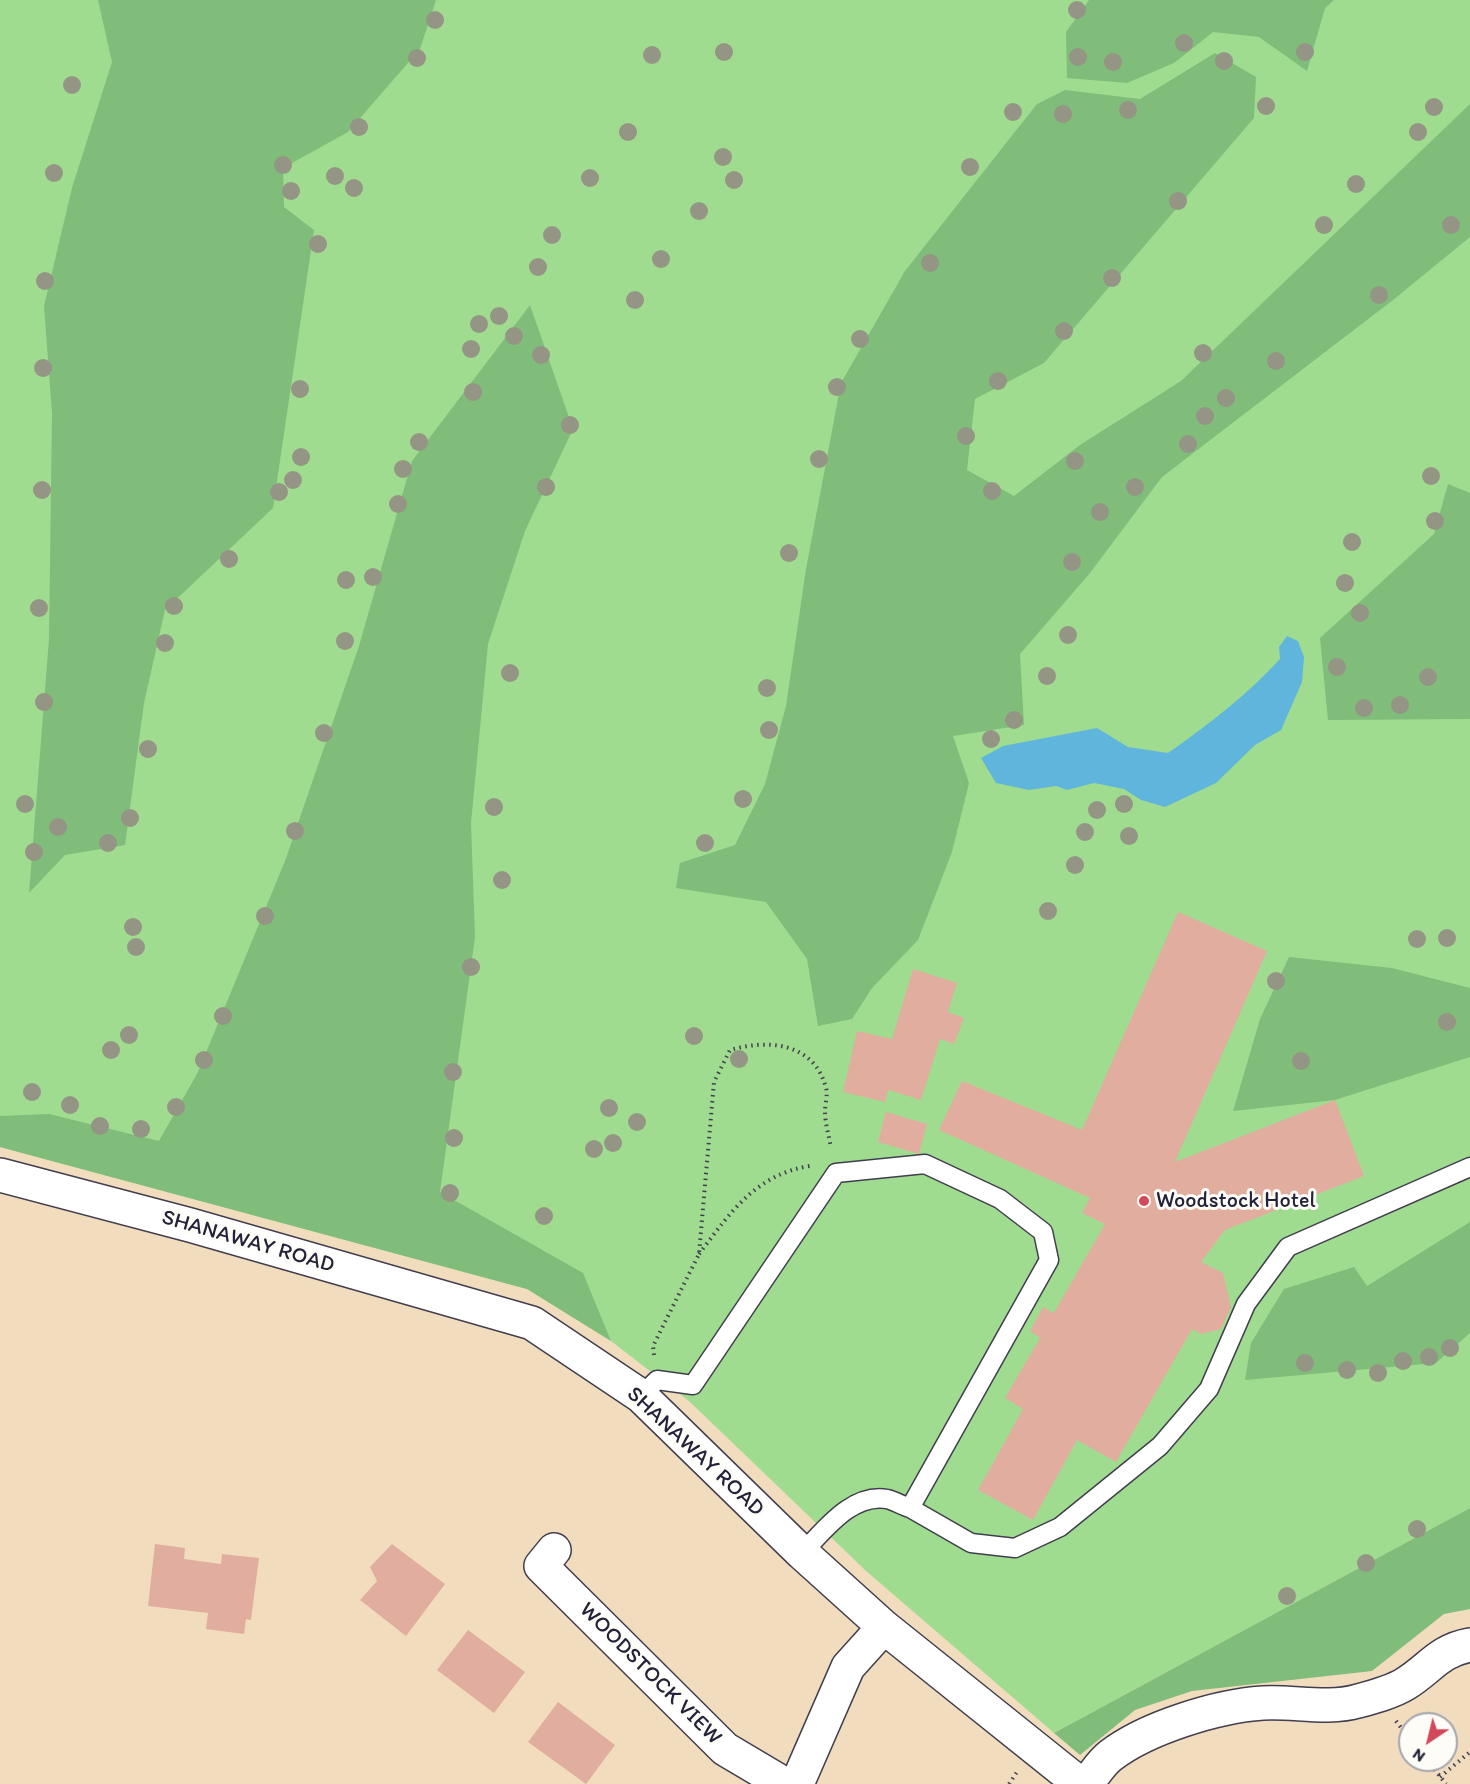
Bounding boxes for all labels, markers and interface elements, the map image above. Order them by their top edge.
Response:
place label: Woodstock Hotel [1156,1188,1316,1214]
marker: Woodstock Hotel [1137,1194,1151,1208]
street label: SHANAWAY ROAD [159,1205,337,1279]
street label: SHANAWAY ROAD [621,1382,769,1522]
street label: WOODSTOCK VIEW [573,1597,727,1751]
north arrow [1398,1712,1458,1772]
text: N [1409,1745,1428,1766]

